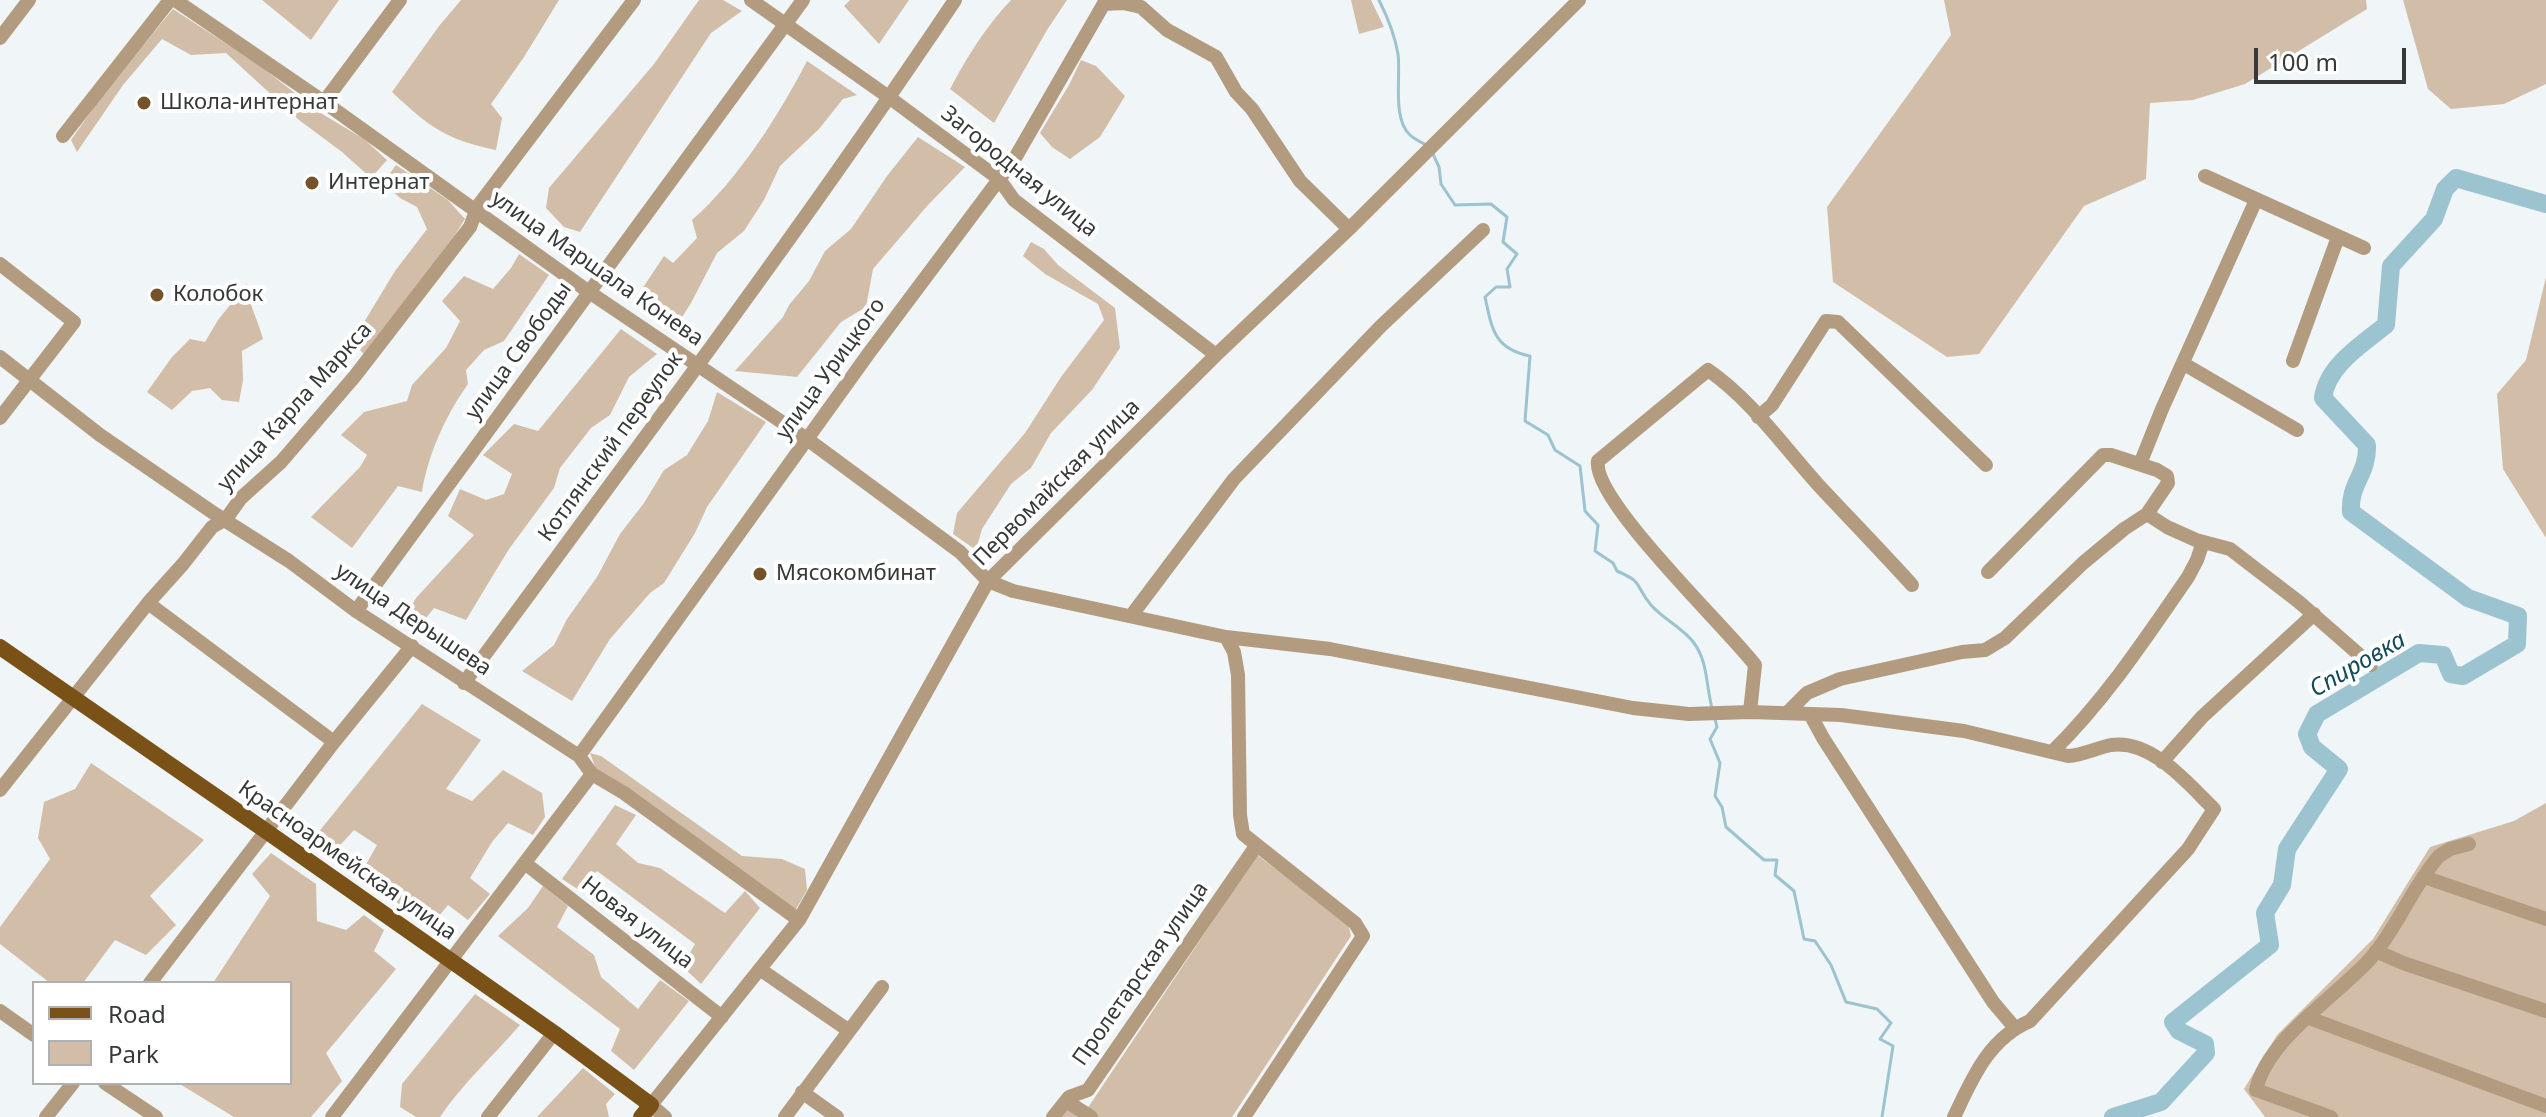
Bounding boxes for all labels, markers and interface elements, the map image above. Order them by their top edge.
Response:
scale bar [2258,32,2410,82]
text: 100 m [2268,45,2338,78]
place label: Школа-интернат [160,90,338,116]
marker: Школа-интернат [135,94,153,112]
street label: Загородная улица [935,101,1103,243]
place label: Интернат [328,170,429,196]
marker: Интернат [303,174,321,192]
street label: улица Маршала Конева [486,186,708,352]
street label: улица Свободы [460,277,578,425]
place label: Колобок [173,282,263,308]
marker: Колобок [148,286,166,304]
street label: улица Урицкого [771,293,891,445]
street label: улица Карла Маркса [212,317,378,497]
street label: Котлянский переулок [533,347,689,547]
street label: Первомайская улица [968,394,1146,572]
street label: улица Дерышева [330,558,496,682]
place label: Мясокомбинат [776,561,936,587]
marker: Мясокомбинат [751,565,769,583]
water label: Спировка [2305,626,2411,704]
street label: Красноармейская улица [233,776,461,946]
street label: Новая улица [576,871,698,975]
street label: Пролетарская улица [1068,877,1214,1071]
legend [32,981,292,1085]
text: Road [108,997,166,1030]
text: Park [108,1037,159,1070]

